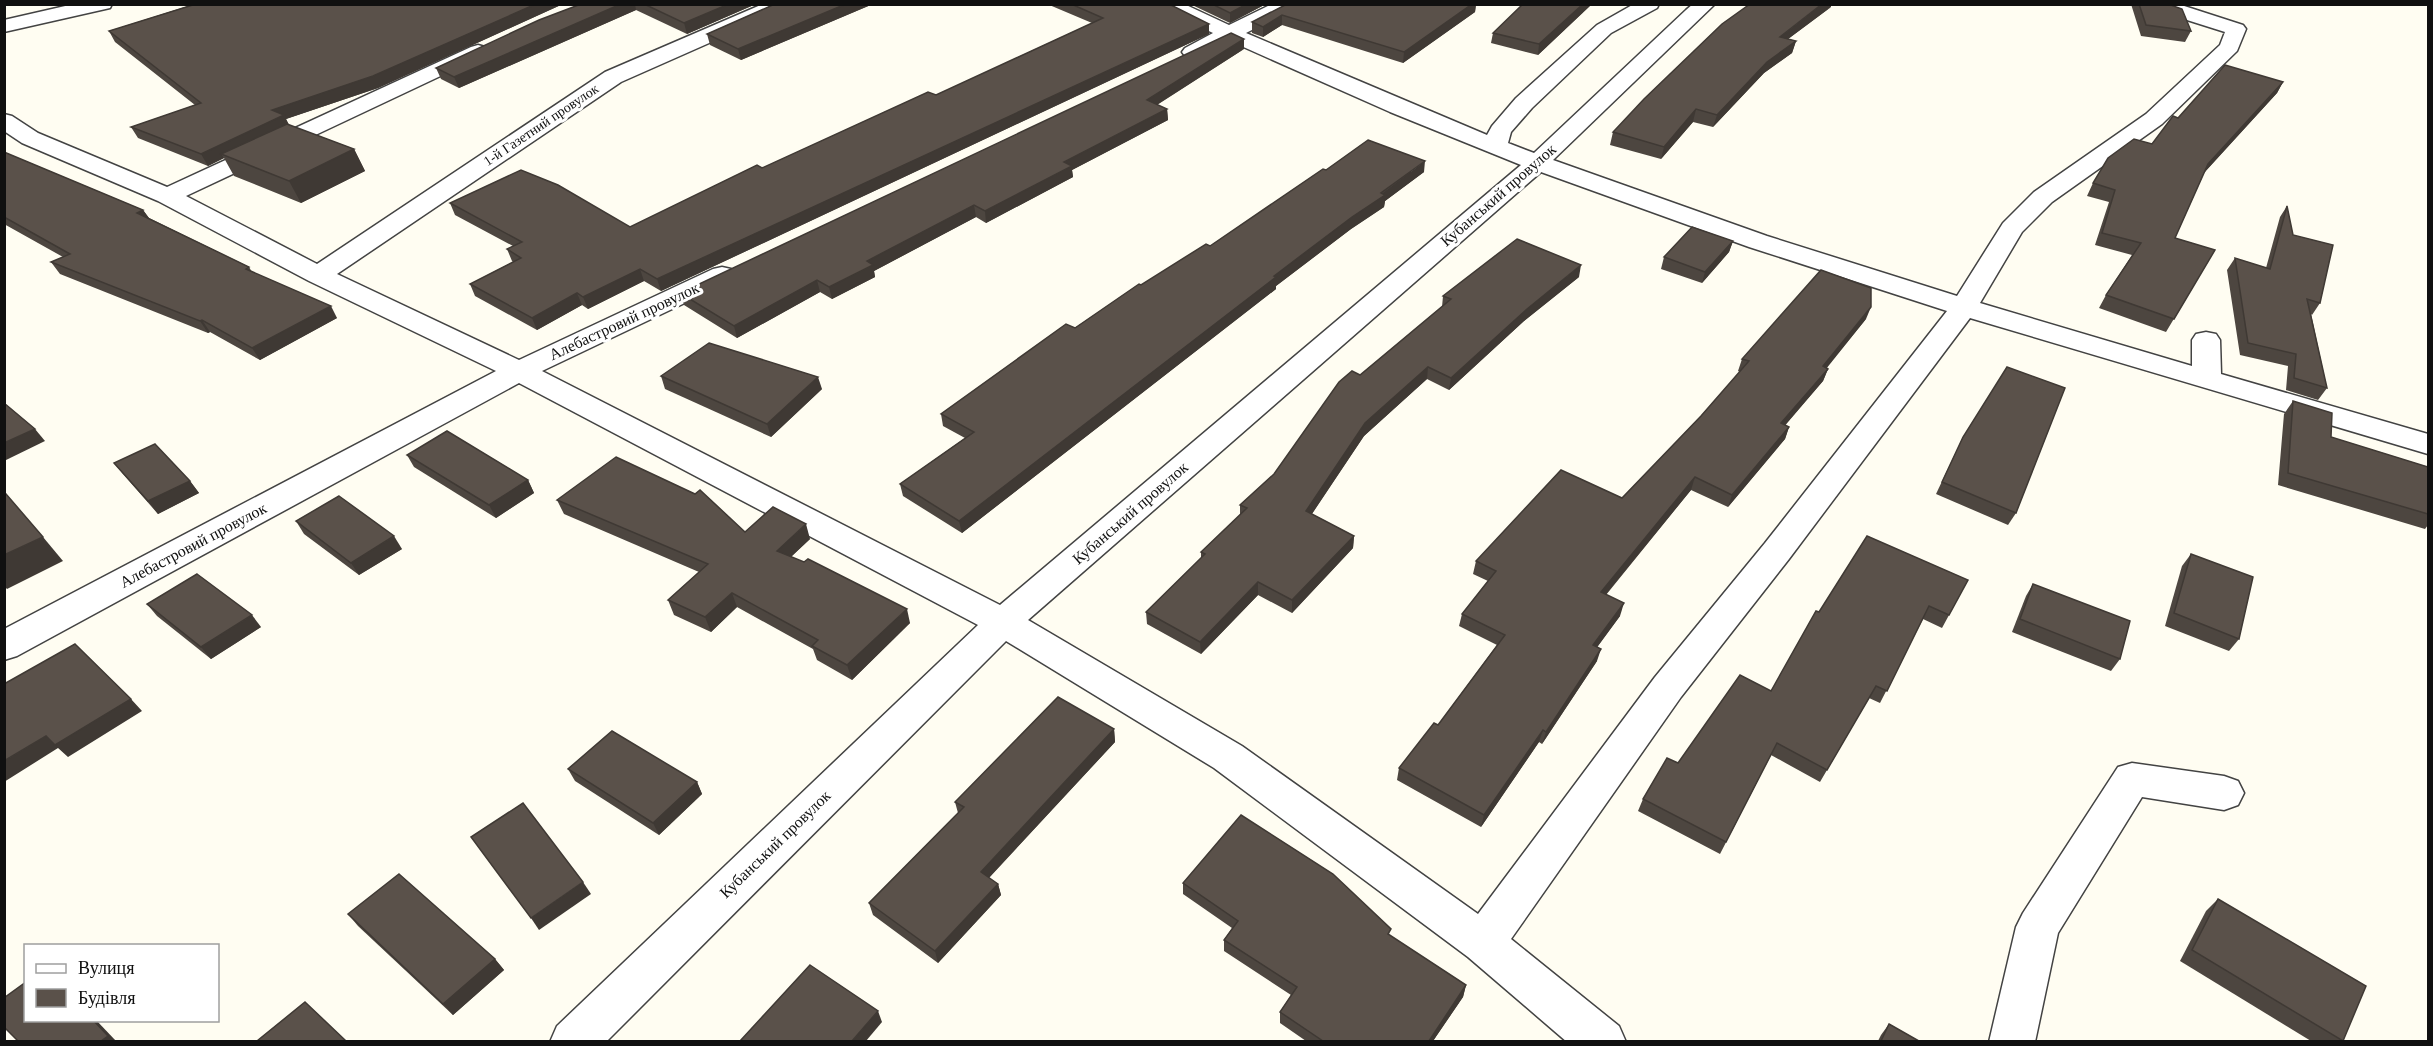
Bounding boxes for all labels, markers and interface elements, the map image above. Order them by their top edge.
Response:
street label: 1-й Газетний провулок [481,81,601,169]
street label: Кубанський провулок [1437,140,1560,250]
street label: Алебастровий провулок [546,279,702,364]
street label: Кубанський провулок [1069,458,1192,568]
street label: Алебастровий провулок [117,499,270,592]
street label: Кубанський провулок [716,787,835,902]
legend [24,944,219,1022]
text: Вулиця [78,958,135,978]
text: Будівля [78,988,135,1008]

